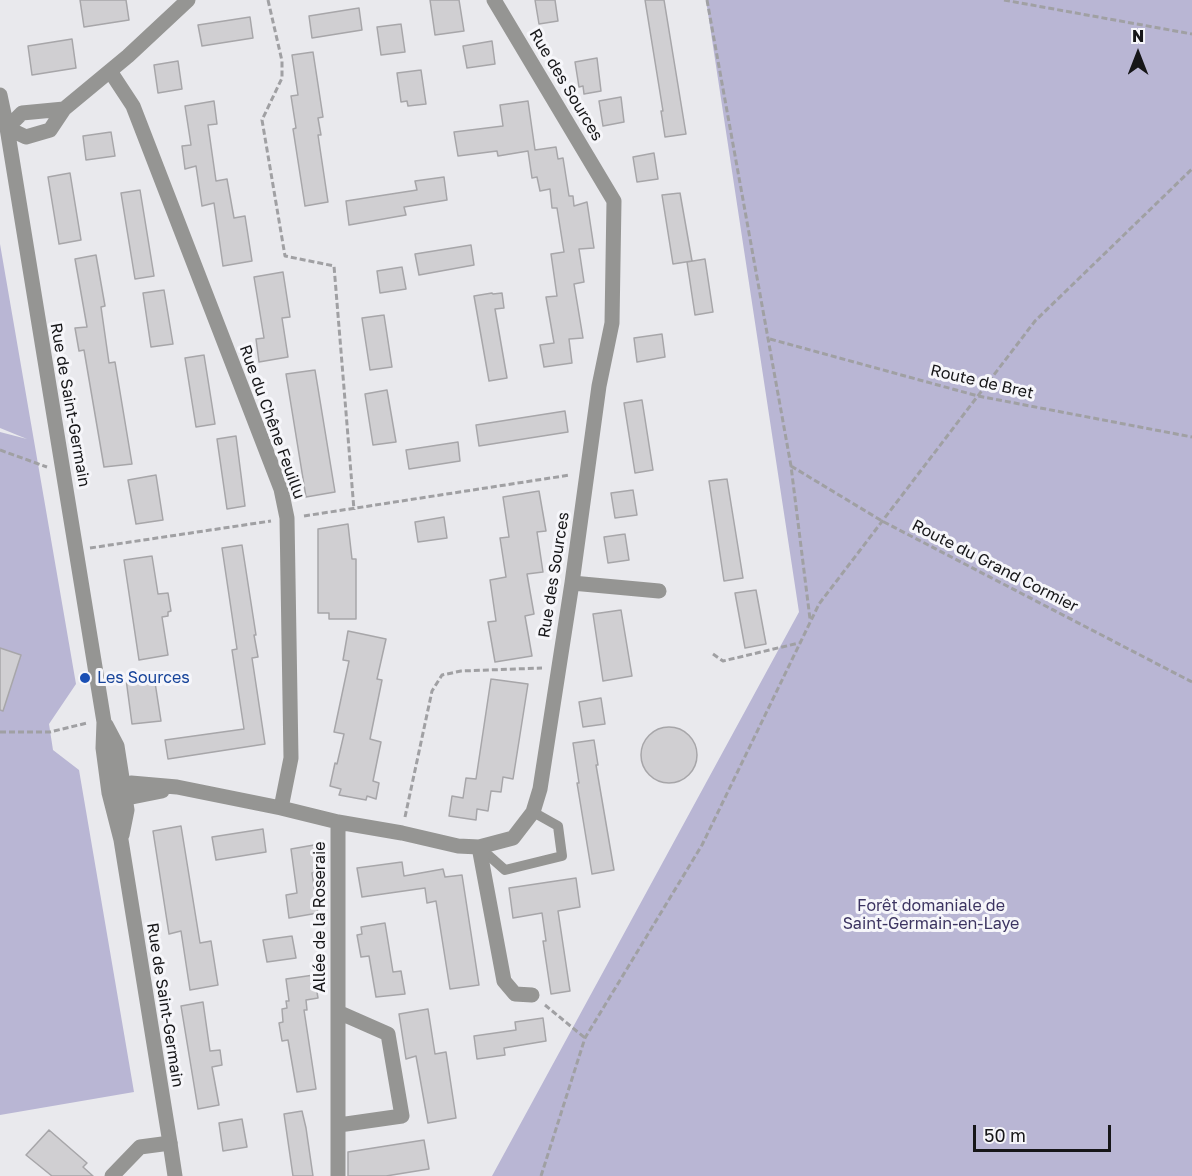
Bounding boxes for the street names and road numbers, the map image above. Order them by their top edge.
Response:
street label: Rue des Sources [525,26,607,144]
street label: Rue de Saint-Germain [46,322,94,488]
street label: Rue du Chêne Feuillu [235,342,309,502]
street label: Route de Bret [929,361,1035,403]
street label: Rue des Sources [535,511,573,639]
street label: Route du Grand Cormier [909,516,1081,616]
street label: Allée de la Roseraie [310,841,330,993]
street label: Rue de Saint-Germain [143,921,187,1089]

